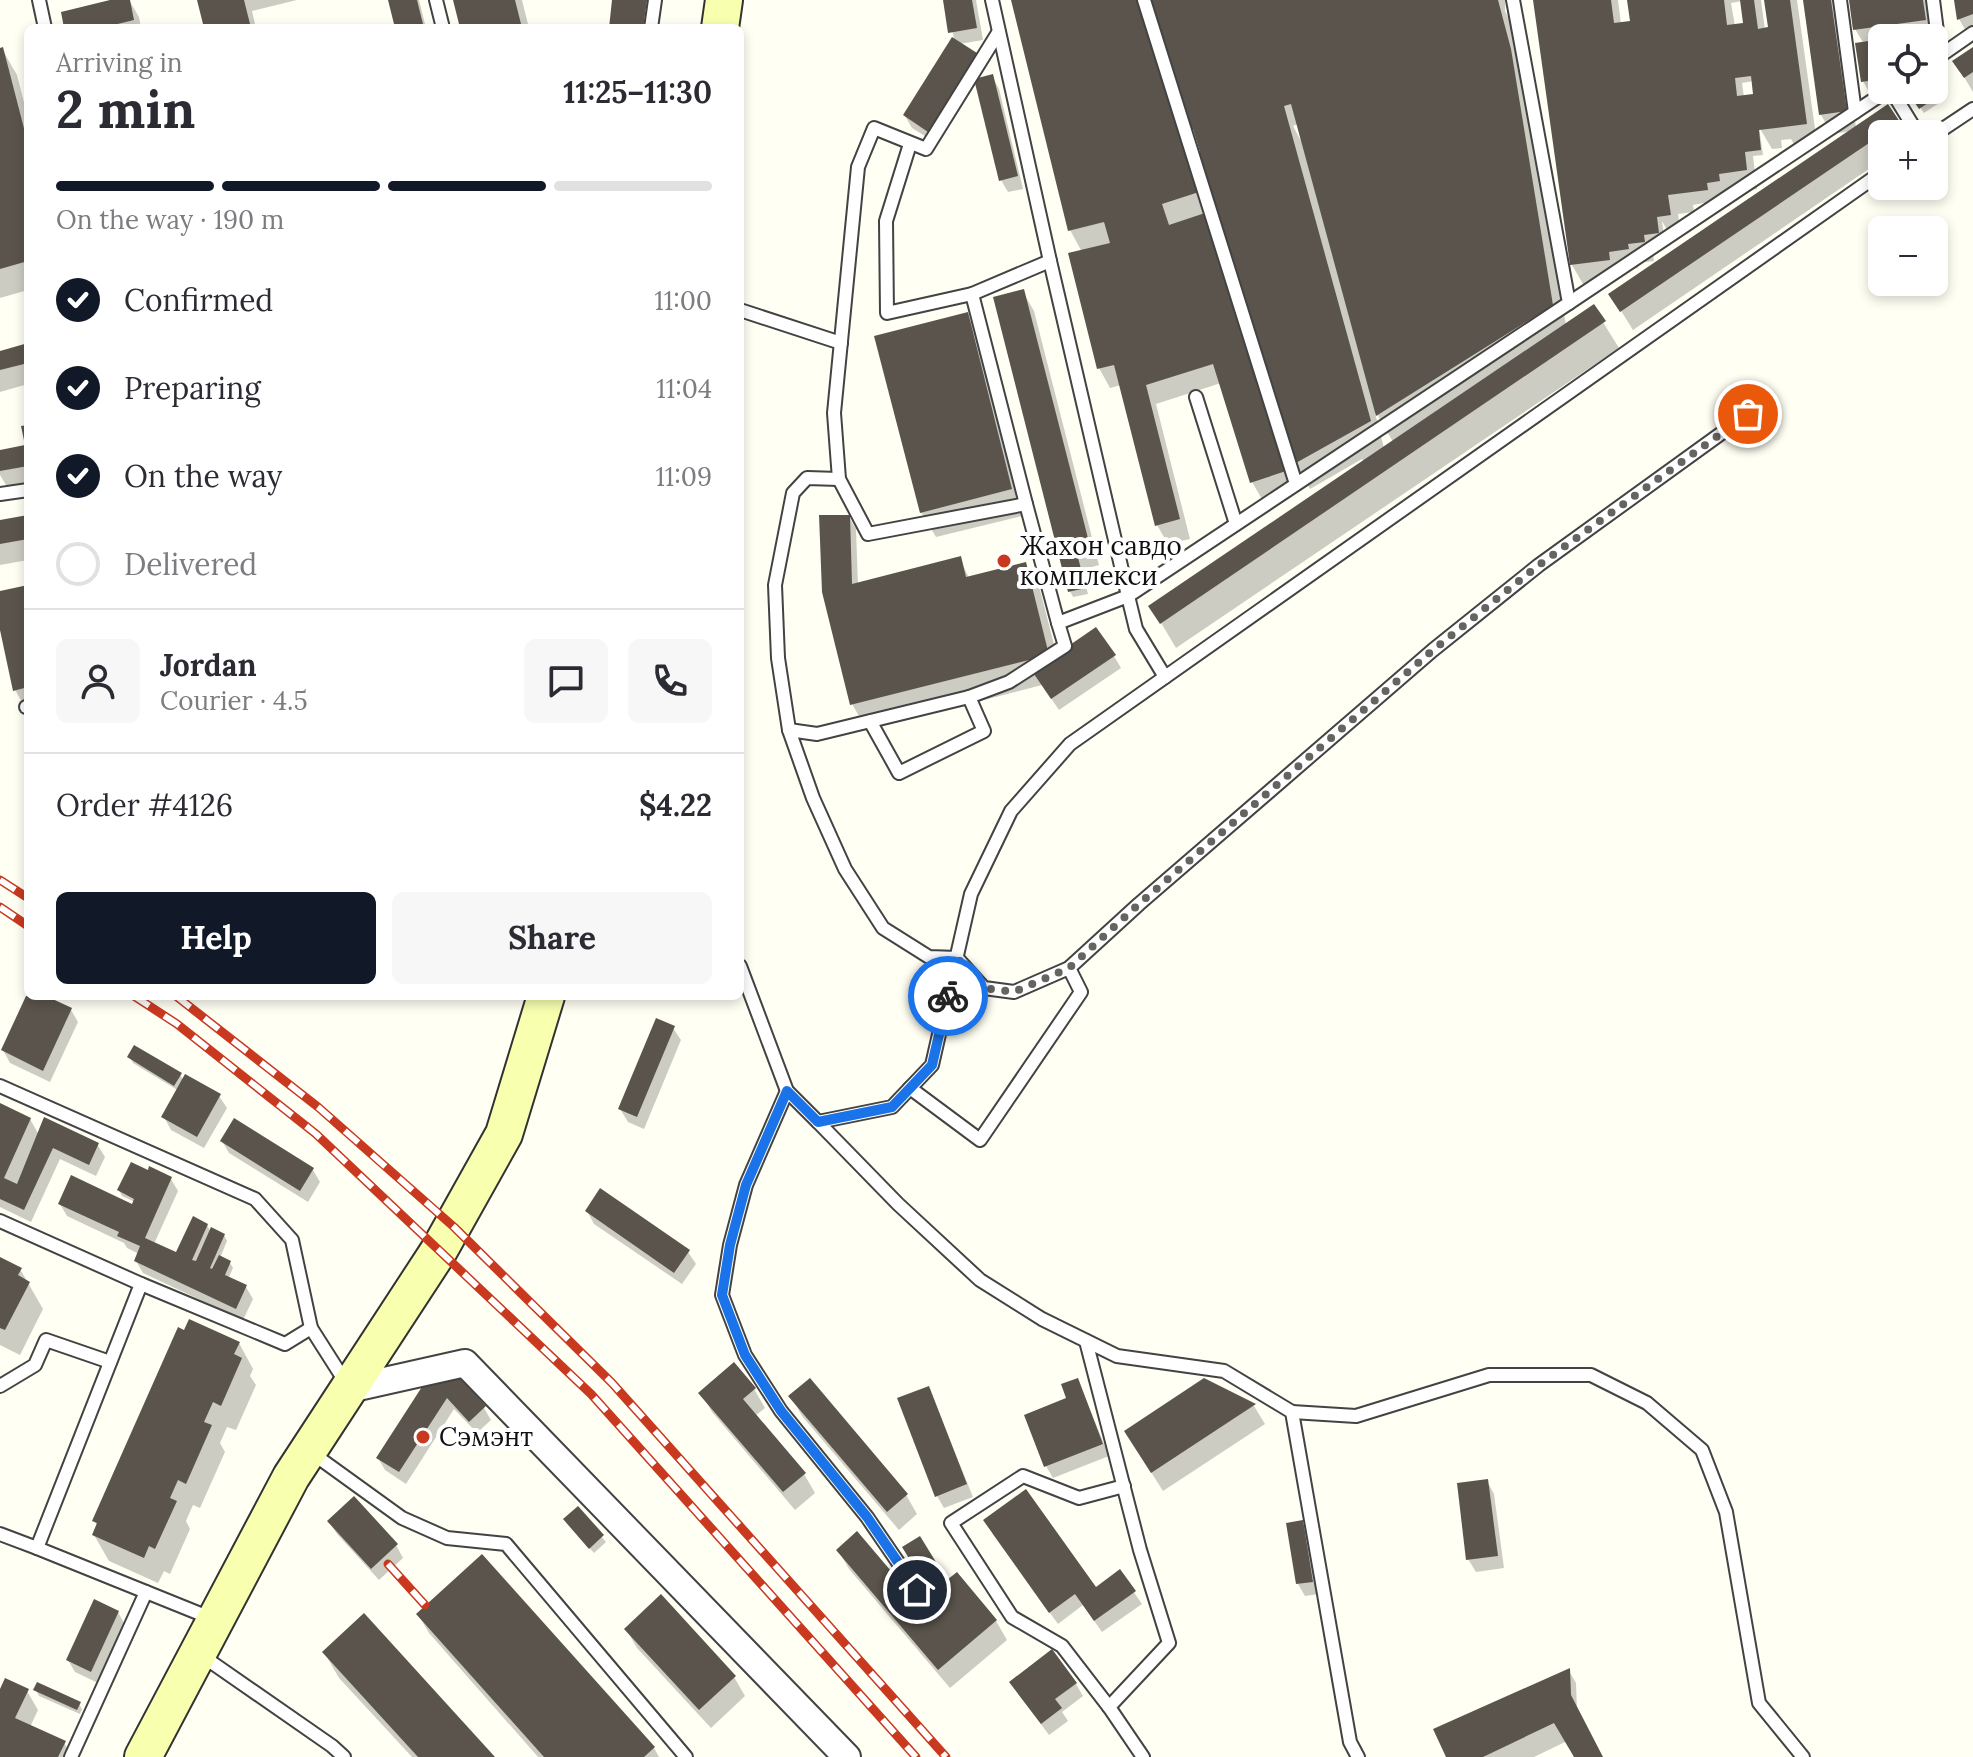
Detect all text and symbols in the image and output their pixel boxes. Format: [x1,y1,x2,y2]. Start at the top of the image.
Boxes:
map controls [1868,24,1948,296]
button: locate [1868,24,1948,104]
text: Arriving in [56,46,183,79]
text: 11:25–11:30 [563,73,712,111]
text: 2 min [56,76,195,142]
button: + [1868,120,1948,200]
text: On the way · 190 m [56,203,284,236]
button: − [1868,216,1948,296]
icon: check [56,278,100,322]
text: Confirmed [124,281,273,319]
text: 11:00 [654,284,712,317]
icon: check [56,366,100,410]
text: Preparing [124,369,261,407]
text: 11:04 [656,372,712,405]
pin [1714,380,1782,448]
icon: bag [1726,392,1770,436]
icon: check [56,454,100,498]
text: On the way [124,457,282,495]
text: 11:09 [655,460,712,493]
place label: Жахон савдо комплекси [1020,529,1182,592]
text: Delivered [124,545,257,583]
marker: Жахон савдо комплекси [995,552,1013,570]
button: person [56,639,140,723]
button: chat [524,639,608,723]
button: phone [628,639,712,723]
text: Jordan [160,646,257,684]
text: Courier · 4.5 [160,684,308,717]
text: Order #4126 [56,786,233,824]
text: $4.22 [639,786,712,824]
button: Help [56,892,376,984]
button: Share [392,892,712,984]
courier [908,956,988,1036]
icon: bike [926,974,970,1018]
place label: Сэмэнт [439,1420,533,1453]
marker: Сэмэнт [414,1428,432,1446]
pin [883,1556,951,1624]
icon: home [895,1568,939,1612]

